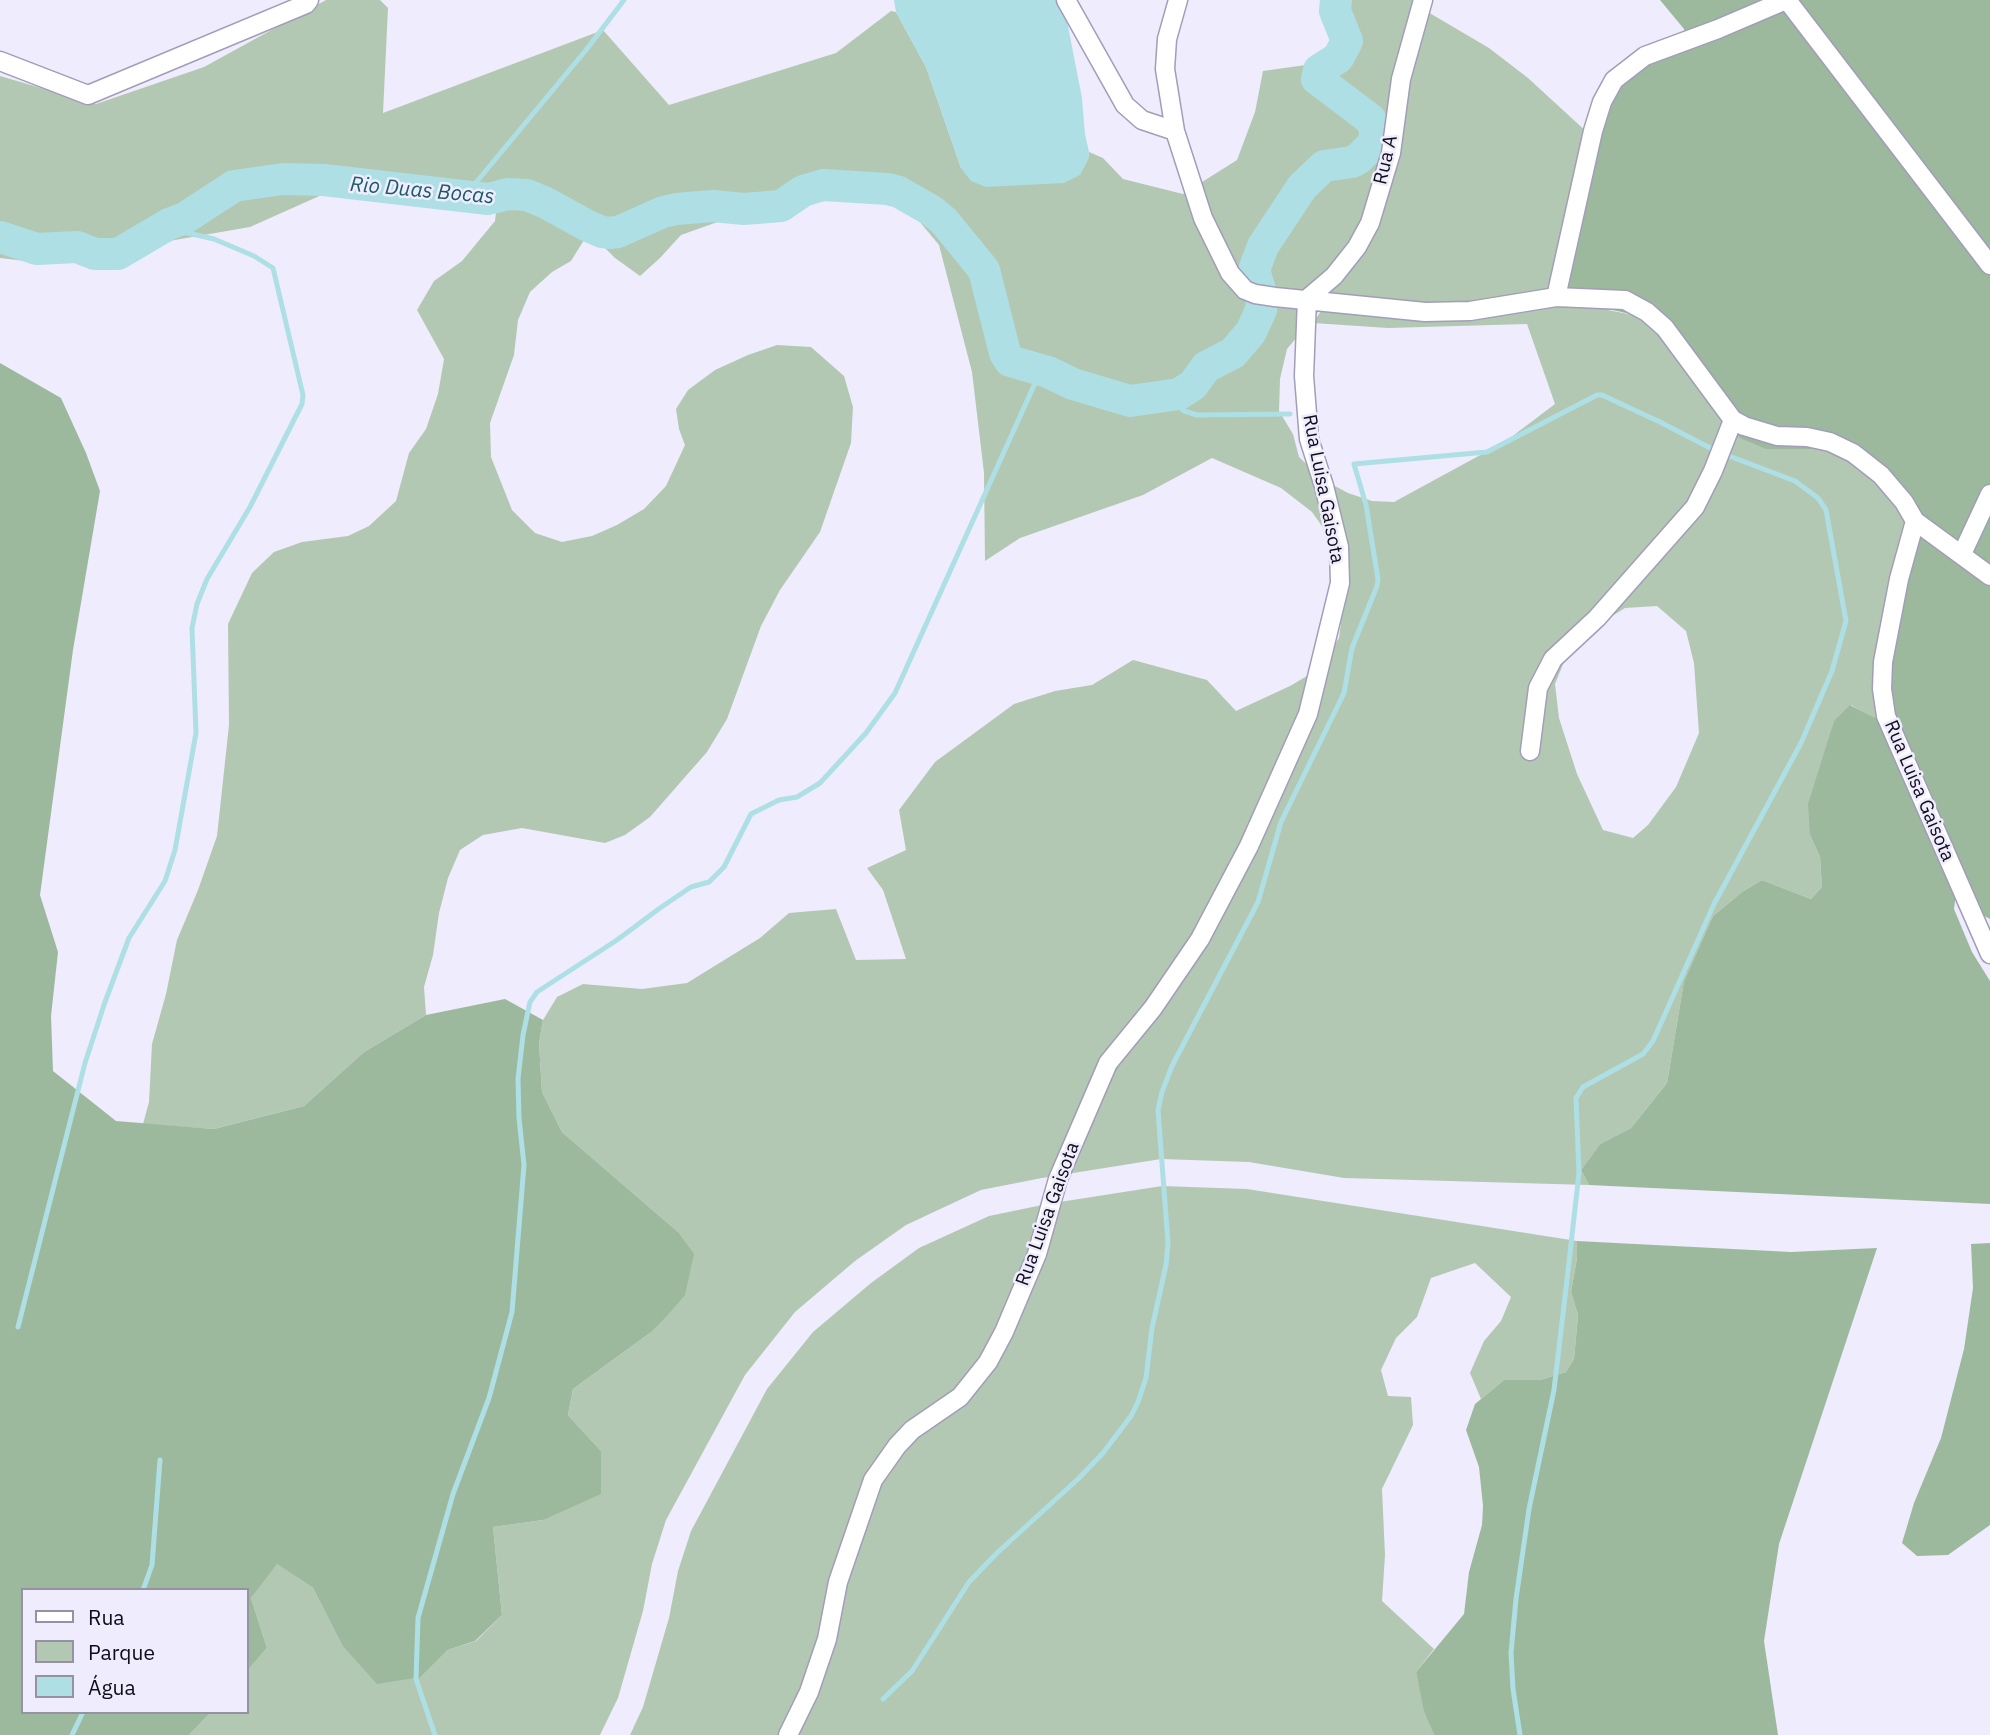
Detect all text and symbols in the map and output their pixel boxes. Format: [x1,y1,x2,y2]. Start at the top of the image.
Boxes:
street label: Rua A [1369,133,1403,187]
water label: Rio Duas Bocas [349,172,495,210]
street label: Rua Luisa Gaisota [1297,413,1349,565]
street label: Rua Luisa Gaisota [1879,717,1959,865]
street label: Rua Luisa Gaisota [1011,1139,1085,1289]
legend [21,1588,248,1714]
text: Rua [88,1603,125,1631]
text: Parque [88,1638,155,1666]
text: Água [88,1673,136,1701]

